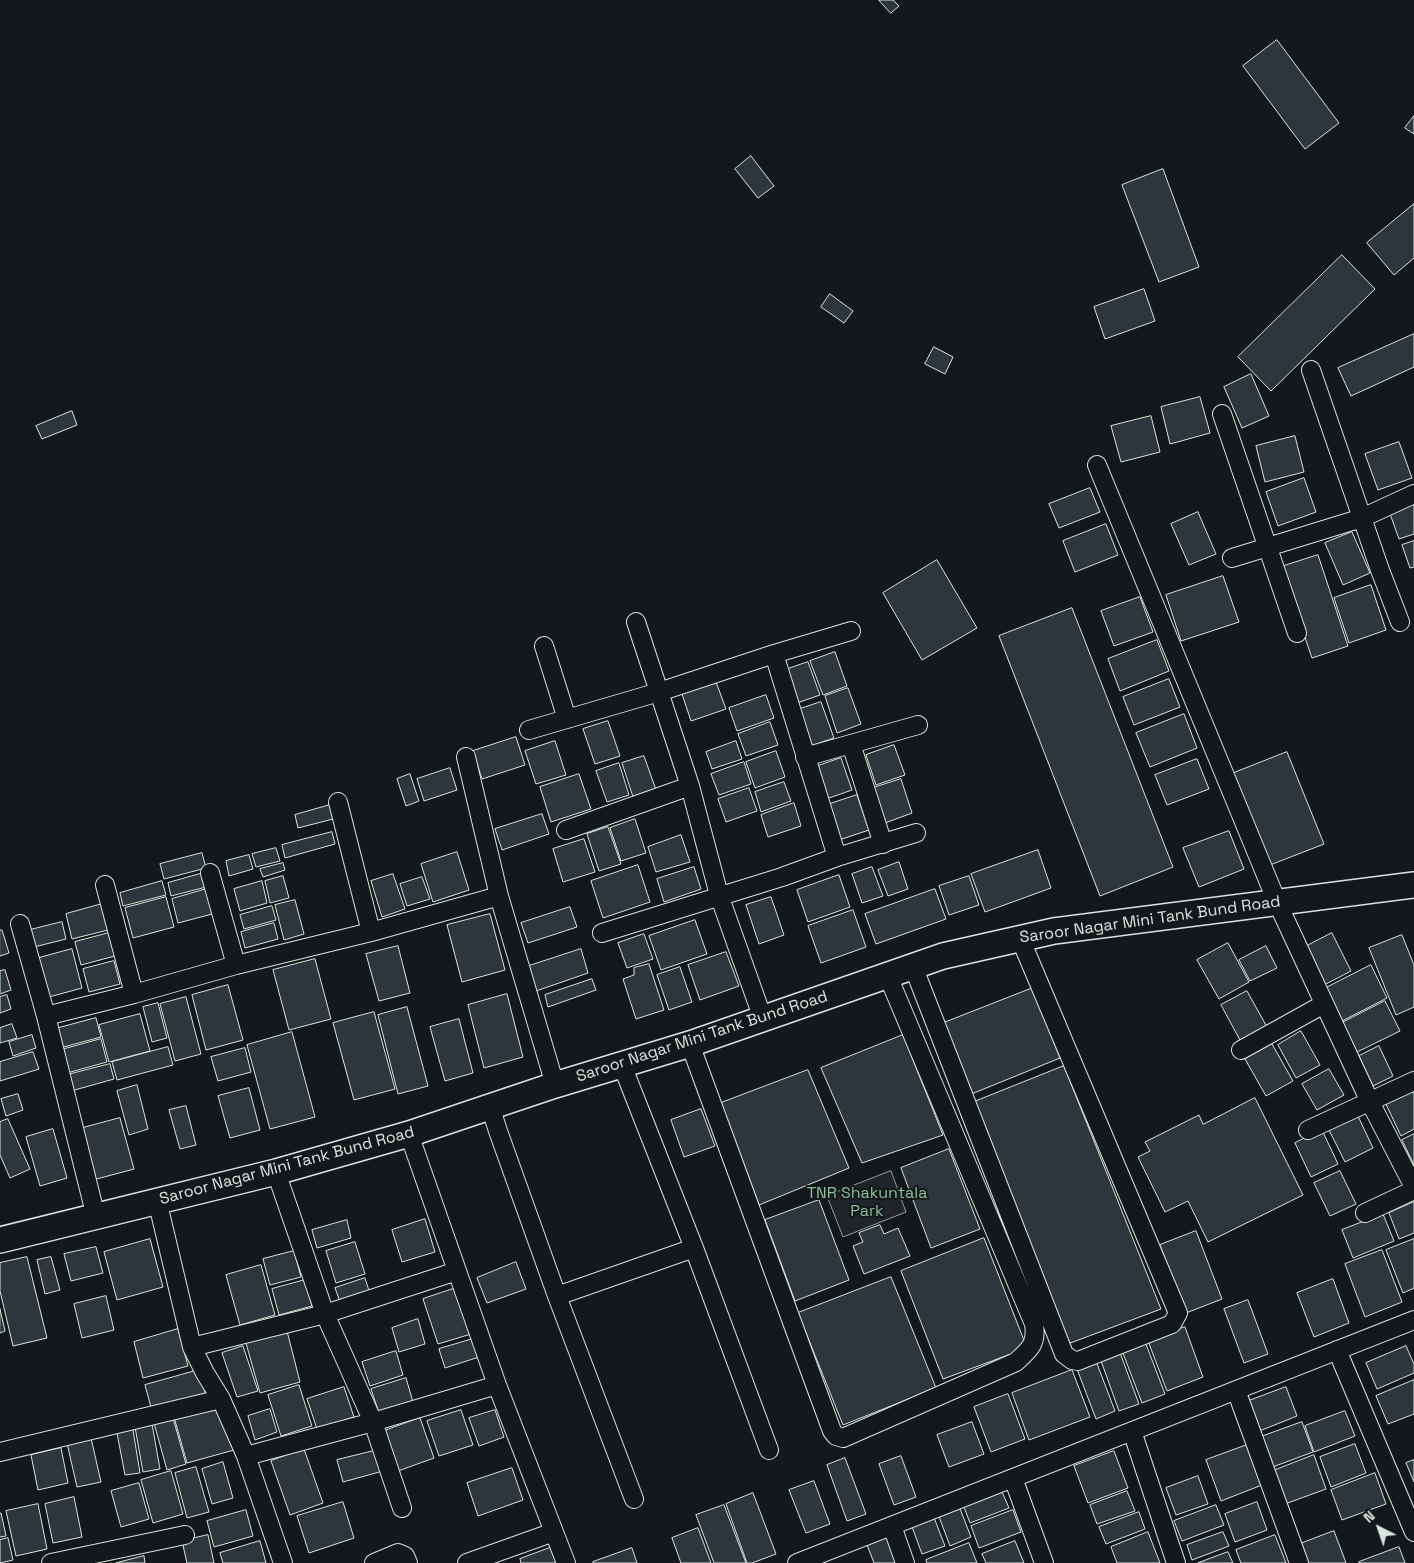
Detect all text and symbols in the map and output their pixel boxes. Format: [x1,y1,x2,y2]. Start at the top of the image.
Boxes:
street label: Saroor Nagar Mini Tank Bund Road [1018,892,1282,948]
street label: Saroor Nagar Mini Tank Bund Road [574,987,830,1087]
street label: Saroor Nagar Mini Tank Bund Road [157,1123,417,1209]
park label: TNR Shakuntala Park [807,1184,927,1222]
north arrow [1354,1503,1404,1553]
text: N [1360,1507,1379,1527]

